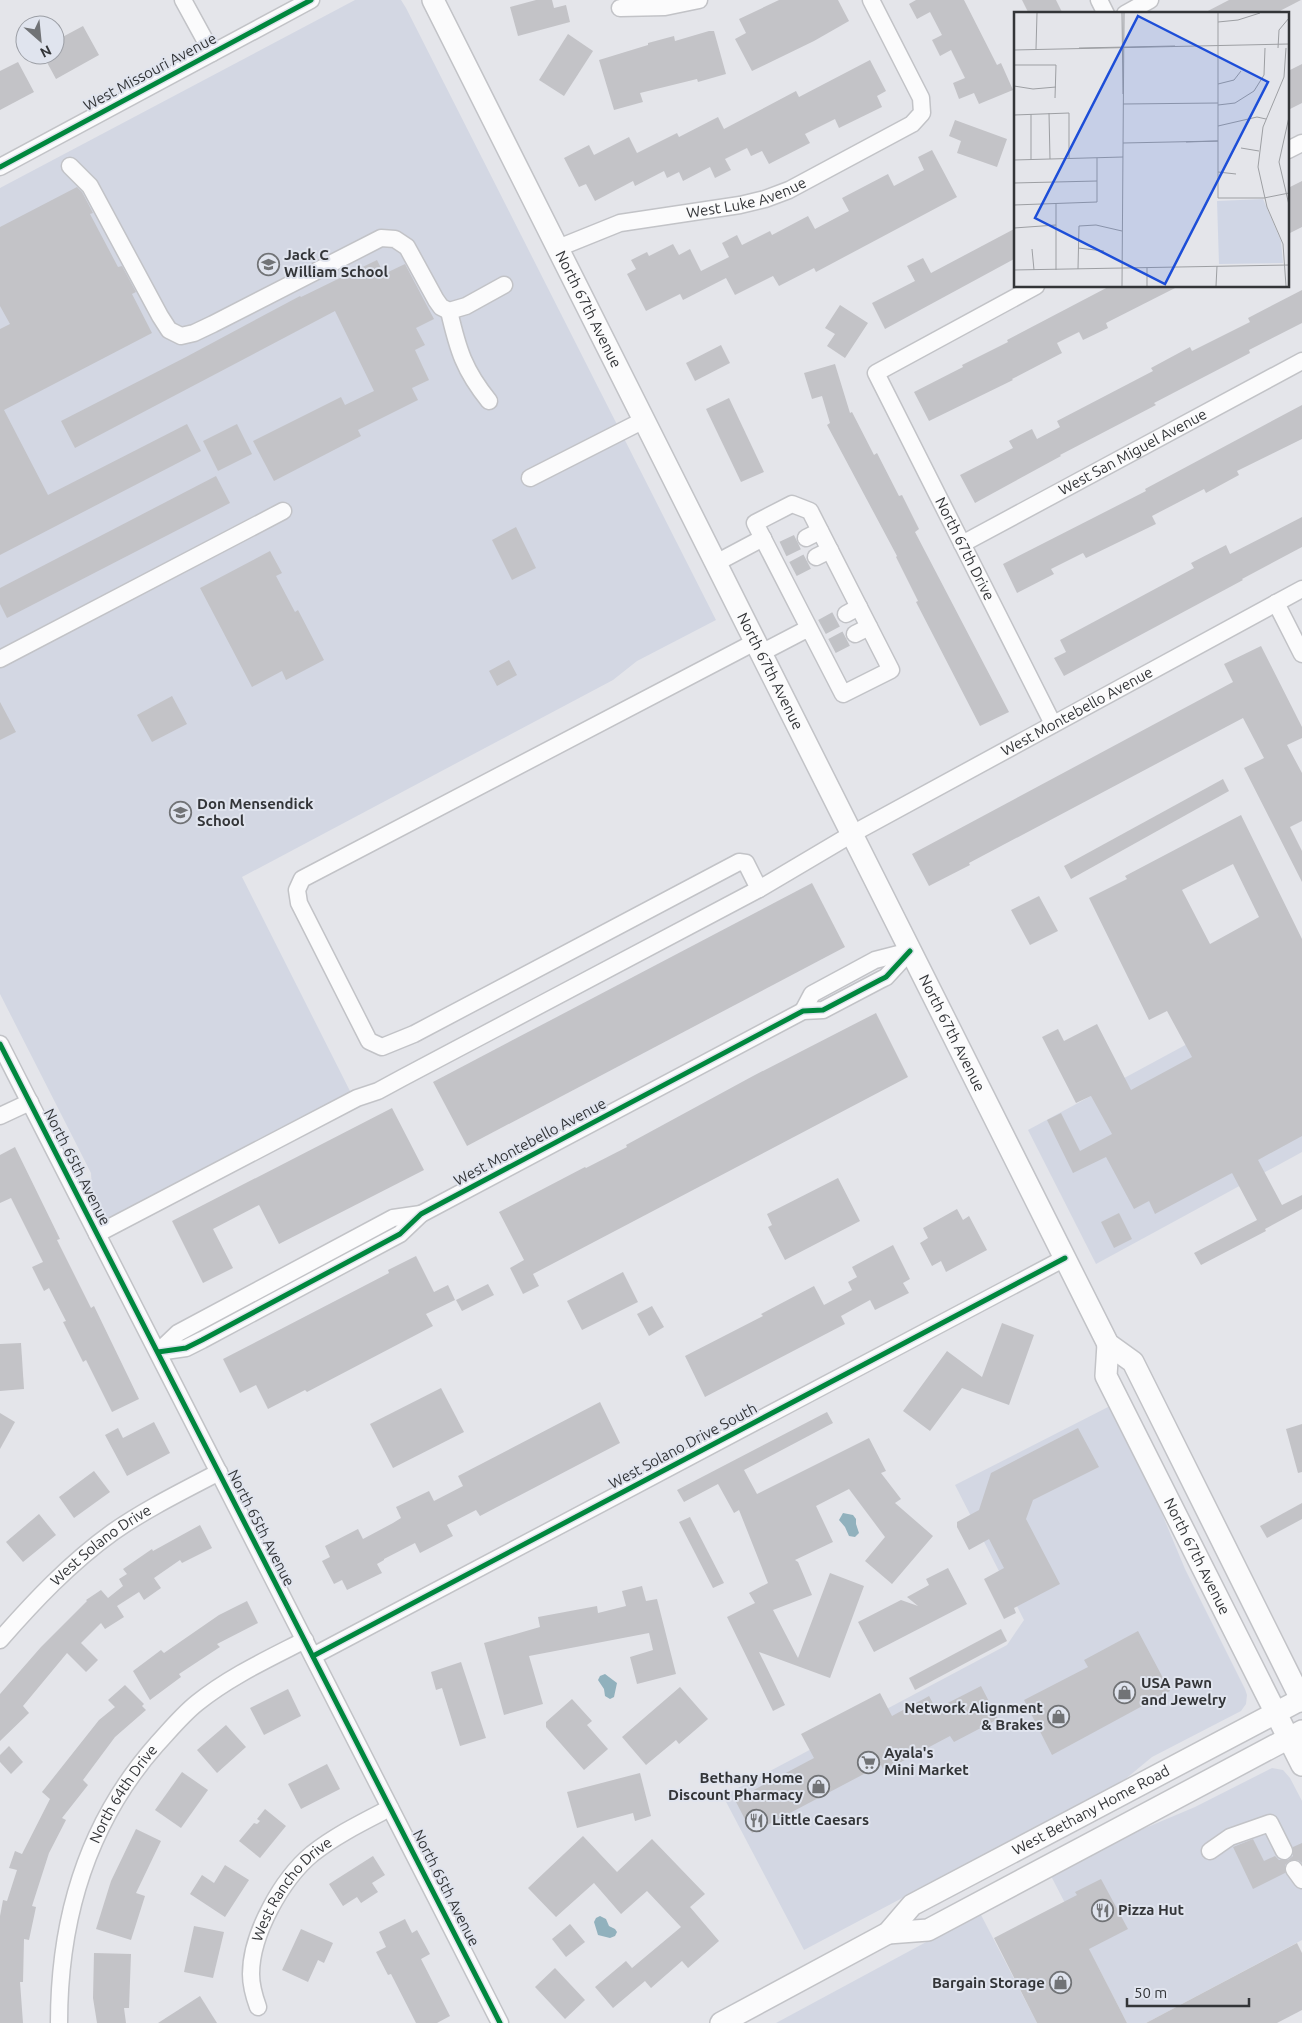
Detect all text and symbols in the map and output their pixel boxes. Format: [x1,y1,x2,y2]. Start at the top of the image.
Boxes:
inset map [1014,12,1290,288]
north arrow [15,15,65,65]
street label: West Missouri Avenue [80,29,219,114]
text: N [38,42,54,61]
street label: West Luke Avenue [685,173,809,221]
place label: Jack C William School [284,246,389,280]
street label: North 67th Avenue [552,248,625,370]
school or university icon: Jack C William School [256,252,280,276]
street label: West San Miguel Avenue [1056,405,1210,498]
street label: North 67th Drive [932,494,998,603]
street label: North 67th Avenue [734,610,807,732]
street label: West Montebello Avenue [998,663,1155,759]
place label: Don Mensendick School [197,795,314,829]
school or university icon: Don Mensendick School [169,801,193,825]
street label: North 67th Avenue [916,972,989,1094]
street label: West Montebello Avenue [451,1094,609,1189]
street label: North 65th Avenue [41,1106,114,1228]
street label: West Solano Drive South [606,1399,760,1492]
street label: North 65th Avenue [225,1467,298,1589]
street label: North 67th Avenue [1161,1495,1234,1617]
street label: West Solano Drive [47,1501,154,1589]
place label: USA Pawn and Jewelry [1141,1674,1226,1708]
shop icon: USA Pawn and Jewelry [1113,1680,1137,1704]
place label: Network Alignment & Brakes [904,1699,1044,1733]
shop icon: Network Alignment & Brakes [1047,1705,1071,1729]
street label: North 64th Drive [86,1741,160,1846]
place label: Ayala's Mini Market [884,1744,969,1778]
supermarket icon: Ayala's Mini Market [856,1750,880,1774]
street label: West Bethany Home Road [1009,1762,1172,1859]
place label: Bethany Home Discount Pharmacy [668,1769,803,1803]
shop icon: Bethany Home Discount Pharmacy [807,1775,831,1799]
restaurant icon: Little Caesars [744,1808,768,1832]
place label: Little Caesars [772,1811,869,1828]
street label: North 65th Avenue [410,1827,483,1949]
street label: West Rancho Drive [248,1833,335,1944]
restaurant icon: Pizza Hut [1090,1898,1114,1922]
place label: Pizza Hut [1118,1901,1185,1918]
shop icon: Bargain Storage [1049,1971,1073,1995]
place label: Bargain Storage [932,1974,1045,1991]
scale bar [1127,1976,1250,2008]
text: 50 m [1134,1984,1167,2001]

